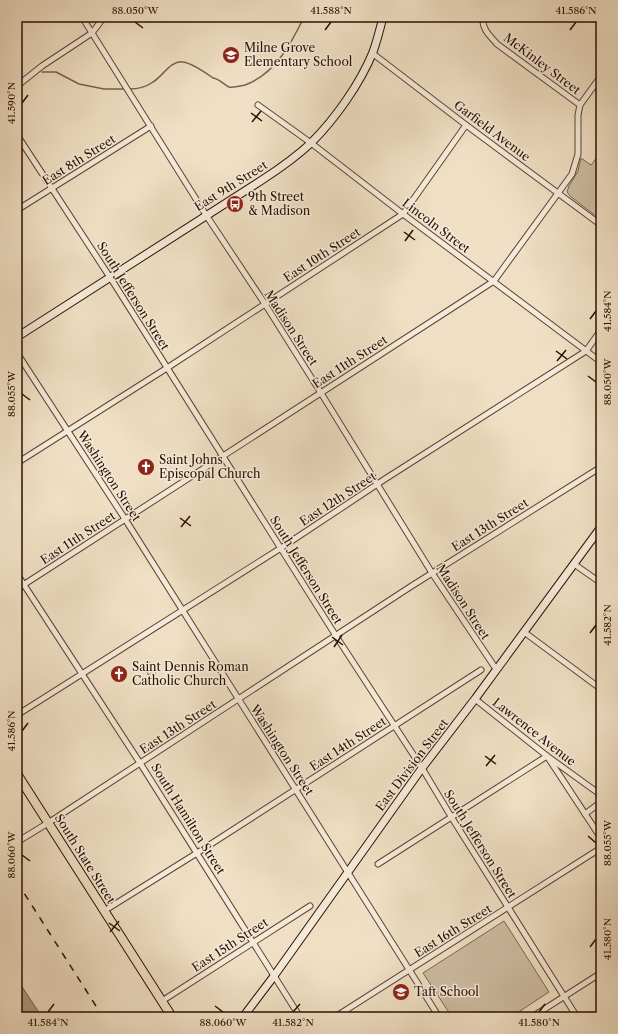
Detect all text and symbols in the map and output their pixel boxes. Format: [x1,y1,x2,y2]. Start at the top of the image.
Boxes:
text: 88.050°W [112,4,159,17]
text: 41.588°N [310,4,352,17]
text: 41.586°N [555,4,597,17]
street label: McKinley Street [501,30,584,98]
place label: Milne Grove Elementary School [244,40,353,69]
school or university icon: Milne Grove Elementary School [221,45,241,65]
text: 41.590°N [5,82,18,124]
street label: Garfield Avenue [451,97,534,164]
street label: East 8th Street [39,131,119,188]
street label: East 9th Street [191,157,271,214]
place label: 9th Street & Madison [248,189,311,218]
bus stop icon: 9th Street & Madison [225,194,245,214]
street label: Lincoln Street [399,195,474,256]
street label: East 10th Street [280,224,364,285]
street label: South Jefferson Street [94,239,173,353]
street label: Madison Street [262,287,322,369]
text: 41.584°N [601,290,614,332]
street label: East 11th Street [309,331,391,391]
text: 88.050°W [601,358,614,405]
text: 88.055°W [5,370,18,417]
street label: Washington Street [74,427,145,524]
place label: Saint Johns Episcopal Church [159,452,261,481]
church icon: Saint Johns Episcopal Church [136,457,156,477]
street label: East 12th Street [297,468,379,529]
street label: East 13th Street [449,495,532,554]
street label: East 11th Street [37,507,119,567]
street label: South Jefferson Street [267,513,346,627]
street label: Madison Street [434,561,494,643]
text: 41.582°N [601,604,614,646]
place label: Saint Dennis Roman Catholic Church [132,659,249,688]
church icon: Saint Dennis Roman Catholic Church [109,664,129,684]
street label: Lawrence Avenue [490,695,579,769]
street label: East 13th Street [137,696,219,757]
street label: Washington Street [247,701,318,798]
text: 41.586°N [5,710,18,752]
street label: East 14th Street [307,713,389,774]
street label: East Division Street [372,715,452,814]
street label: South Hamilton Street [148,760,229,878]
street label: South Jefferson Street [441,787,520,901]
street label: South State Street [52,811,119,907]
text: 88.055°W [601,819,614,866]
text: 88.060°W [5,830,18,879]
street label: East 16th Street [411,900,495,960]
street label: East 15th Street [189,914,271,975]
text: 41.580°N [601,918,614,960]
school or university icon: Taft School [391,982,411,1002]
place label: Taft School [414,984,479,999]
text: 41.584°N [27,1016,69,1029]
text: 88.060°W [199,1016,248,1029]
text: 41.582°N [272,1016,314,1029]
text: 41.580°N [518,1016,560,1029]

